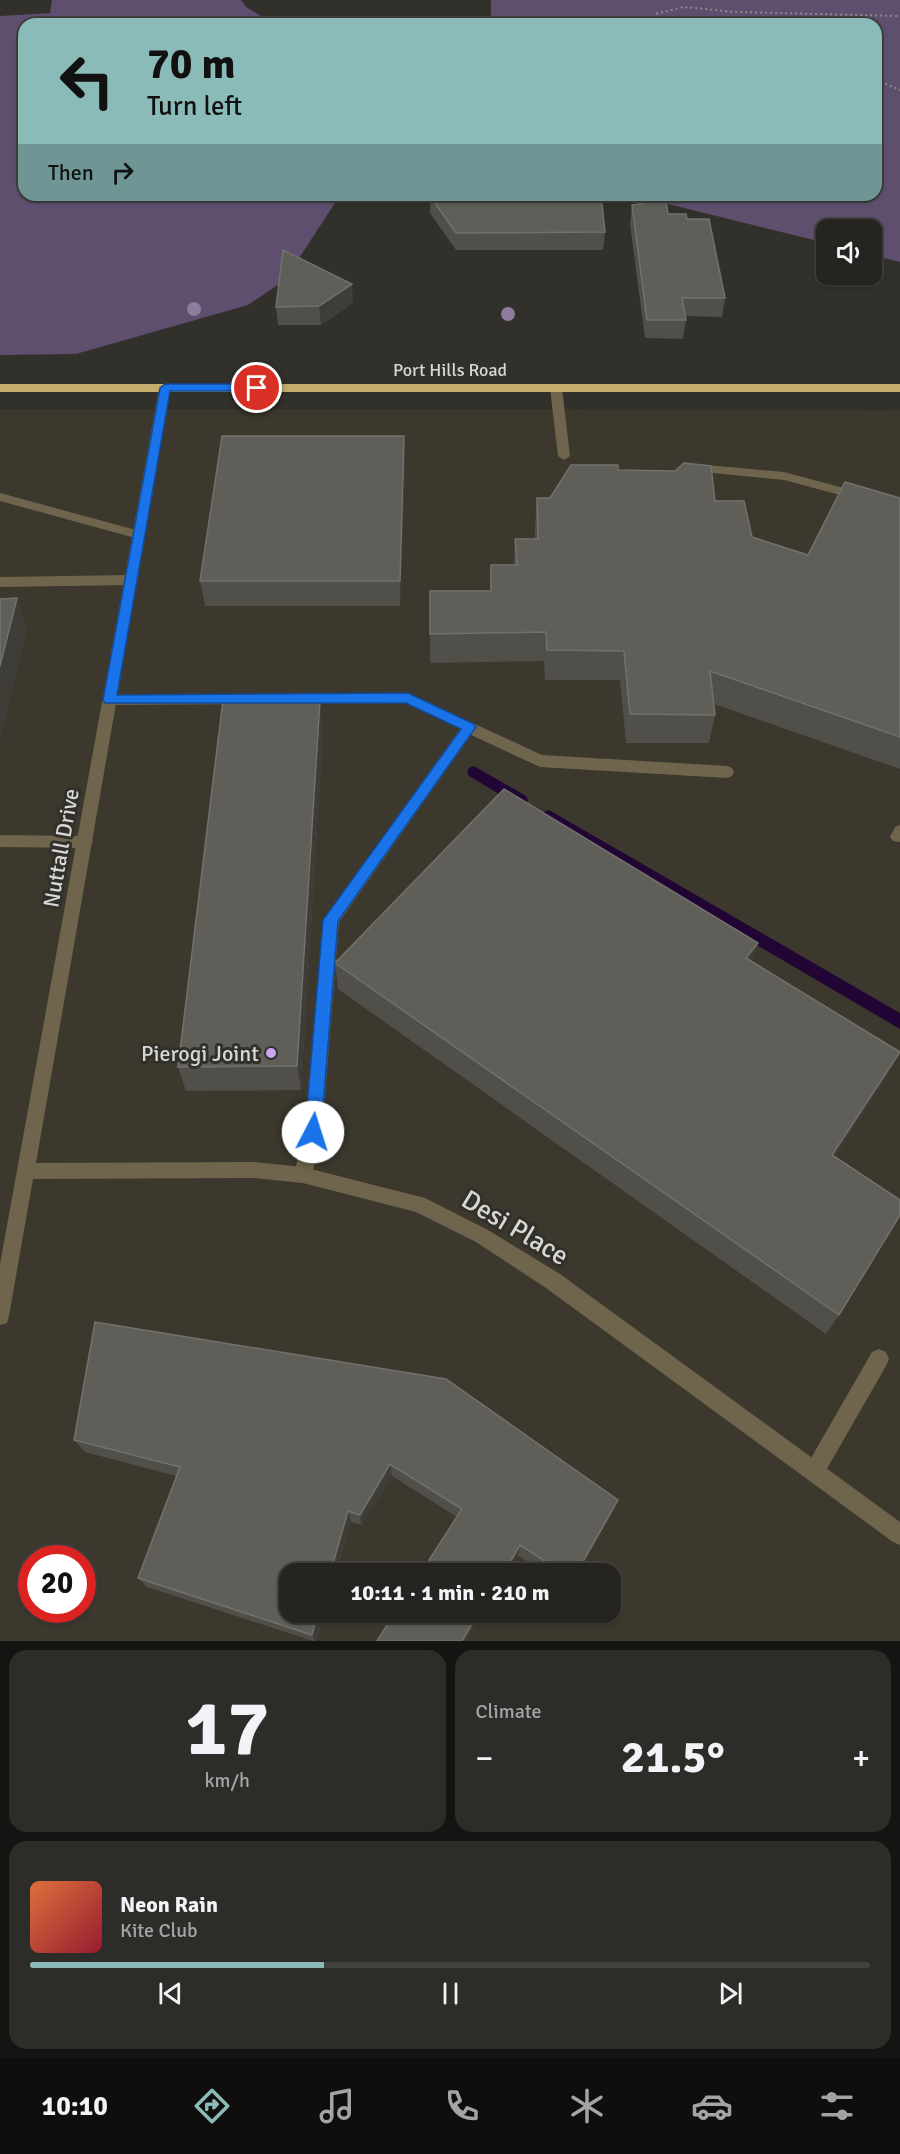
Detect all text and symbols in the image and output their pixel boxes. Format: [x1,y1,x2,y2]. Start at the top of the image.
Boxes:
text: 70 m [147,39,236,90]
icon: left [48,42,126,120]
text: Turn left [147,90,242,123]
icon: right [106,156,139,189]
text: Then [48,159,94,186]
map controls [816,219,882,285]
button: sound [816,219,882,285]
street label: Port Hills Road [393,359,507,381]
pin [231,362,282,413]
icon: arrive [240,371,273,404]
street label: Nuttall Drive [37,786,85,910]
place label: Pierogi Joint [141,1040,259,1067]
marker: Pierogi Joint [264,1046,278,1060]
position arrow [281,1100,345,1164]
street label: Desi Place [455,1183,575,1273]
speed limit sign: 20 [18,1545,96,1623]
text: 10:11 · 1 min · 210 m [350,1579,550,1606]
text: 17 [185,1681,269,1777]
text: Climate [476,1699,541,1724]
text: 21.5° [621,1730,725,1785]
text: − [476,1738,493,1779]
text: + [852,1738,870,1779]
text: km/h [205,1768,250,1793]
text: Neon Rain [120,1891,218,1918]
text: Kite Club [120,1918,198,1943]
icon: previous [154,1977,187,2010]
icon: pause [434,1977,467,2010]
icon: next [714,1977,747,2010]
icon: directions [191,2085,233,2127]
icon: music [316,2085,358,2127]
icon: phone [441,2085,483,2127]
icon: climate [566,2085,608,2127]
icon: car [691,2085,733,2127]
icon: filters [816,2085,858,2127]
text: 10:10 [42,2090,108,2123]

